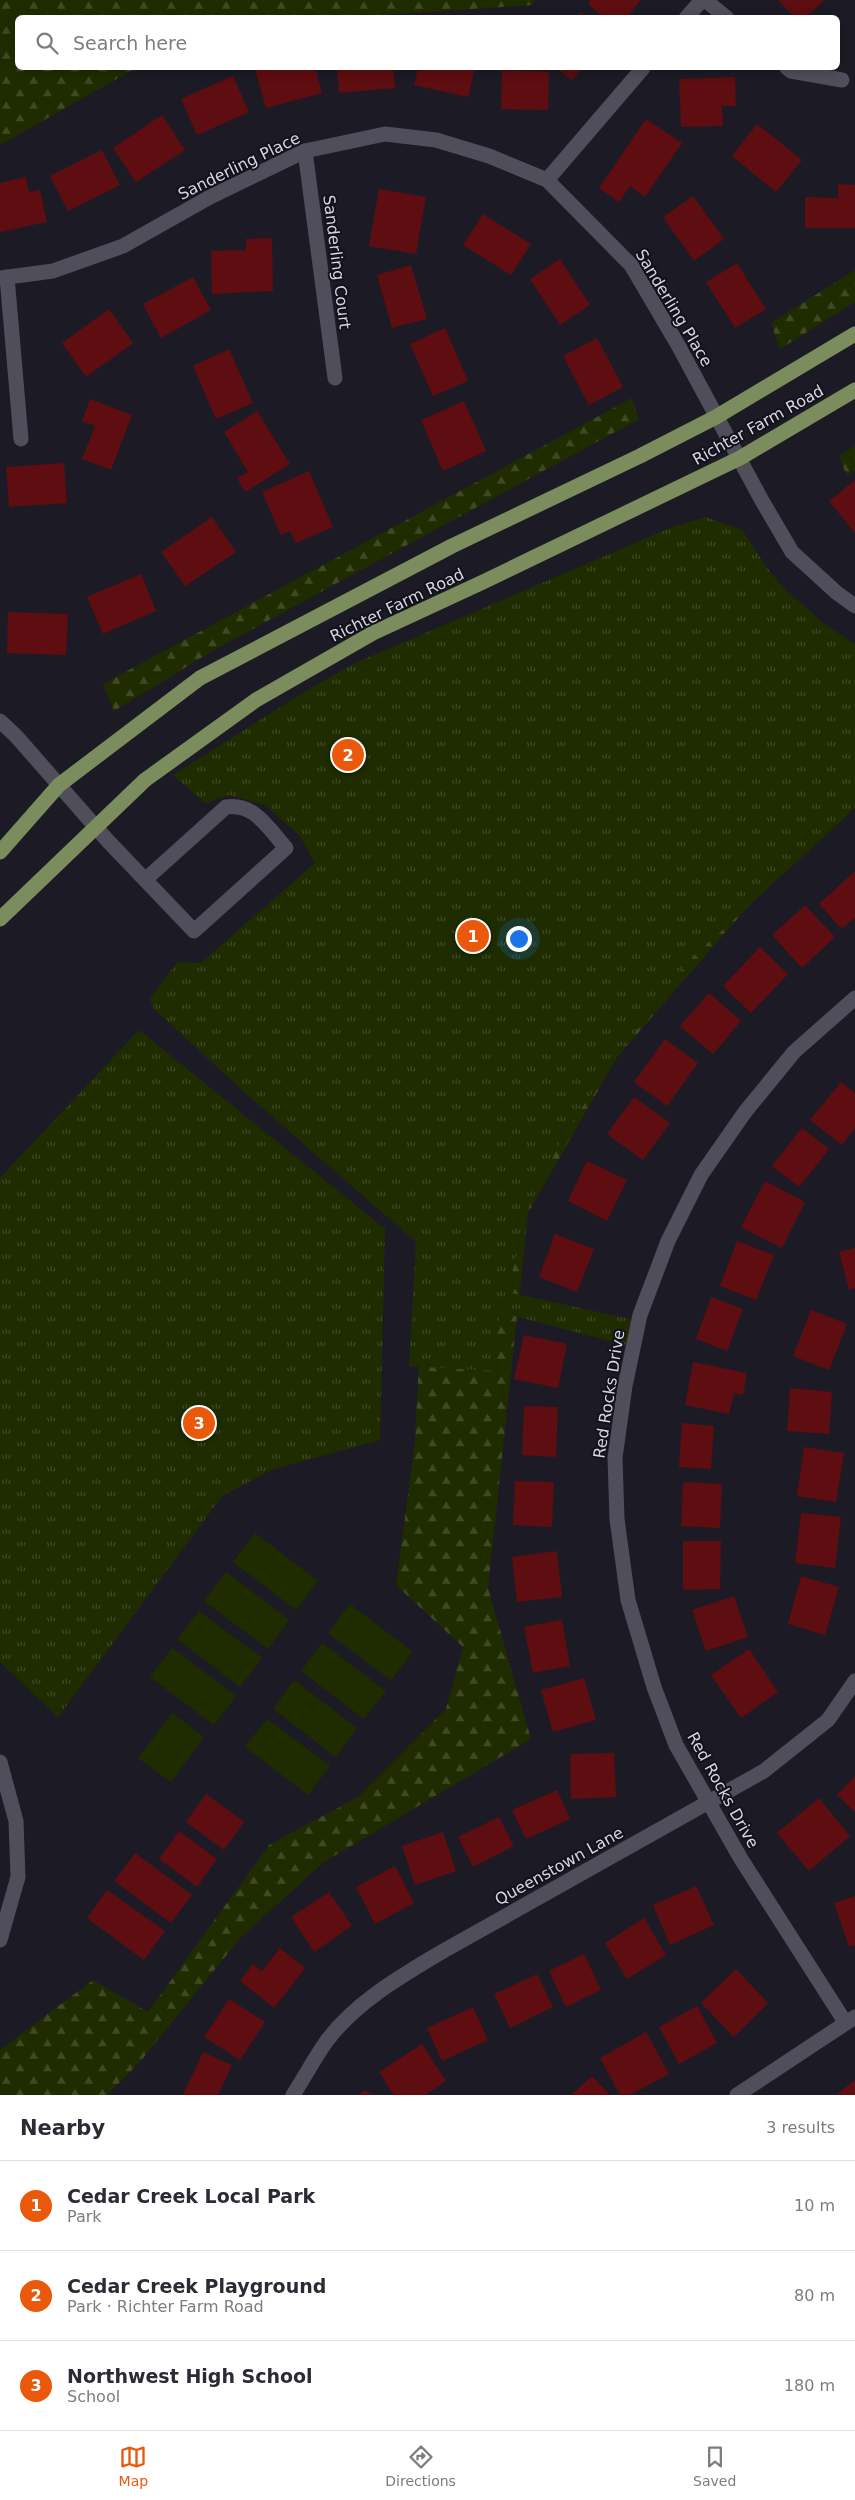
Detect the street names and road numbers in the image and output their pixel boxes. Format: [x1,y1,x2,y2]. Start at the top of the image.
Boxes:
street label: Sanderling Place [175,128,303,204]
street label: Sanderling Court [319,194,355,330]
street label: Sanderling Place [631,246,717,370]
street label: Richter Farm Road [689,381,827,469]
street label: Richter Farm Road [327,564,467,646]
street label: Red Rocks Drive [589,1328,629,1460]
street label: Red Rocks Drive [683,1729,763,1851]
street label: Queenstown Lane [491,1823,627,1909]

